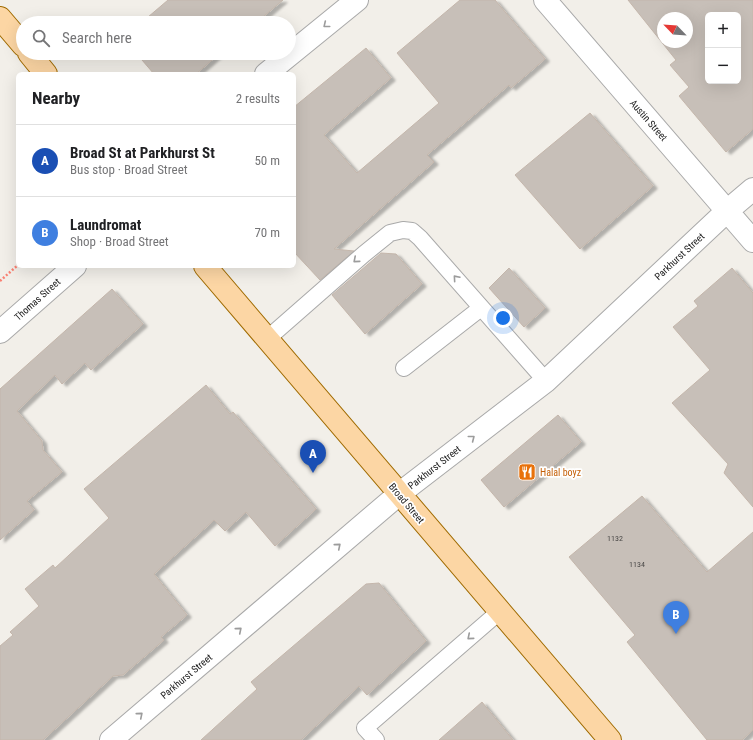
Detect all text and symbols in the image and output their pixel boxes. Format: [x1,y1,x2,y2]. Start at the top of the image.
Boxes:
north arrow [657,12,693,48]
map controls [705,12,741,84]
button: + [705,12,741,48]
search box [16,16,296,60]
one-way arrow [324,20,331,27]
icon: search [30,27,52,49]
text: Search here [62,29,132,47]
button: − [705,48,741,84]
text: Nearby [32,88,80,108]
text: 2 results [236,91,280,106]
street label: Austin Street [628,97,670,143]
text: Broad St at Parkhurst St [70,144,215,162]
text: A [41,153,49,168]
text: 50 m [254,153,280,168]
text: Bus stop · Broad Street [70,162,188,177]
text: Laundromat [70,216,141,234]
text: B [41,225,49,240]
text: 70 m [254,225,280,240]
street label: Parkhurst Street [652,231,706,282]
text: Shop · Broad Street [70,234,169,249]
one-way arrow [353,256,361,263]
street label: Thomas Street [12,276,62,323]
one-way arrow [453,276,460,283]
your location [493,308,513,328]
one-way arrow [467,436,474,443]
pin: A [300,440,326,473]
street label: Parkhurst Street [406,443,463,491]
restaurant icon: Halal boyz [517,462,537,482]
place label: Halal boyz [540,467,581,478]
street label: Broad Street [387,481,427,526]
house number: 1132 [607,534,623,543]
one-way arrow [333,543,341,550]
house number: 1134 [629,560,645,569]
pin: B [663,601,689,634]
one-way arrow [235,628,242,635]
one-way arrow [467,632,474,639]
street label: Parkhurst Street [158,652,214,701]
one-way arrow [136,712,143,719]

